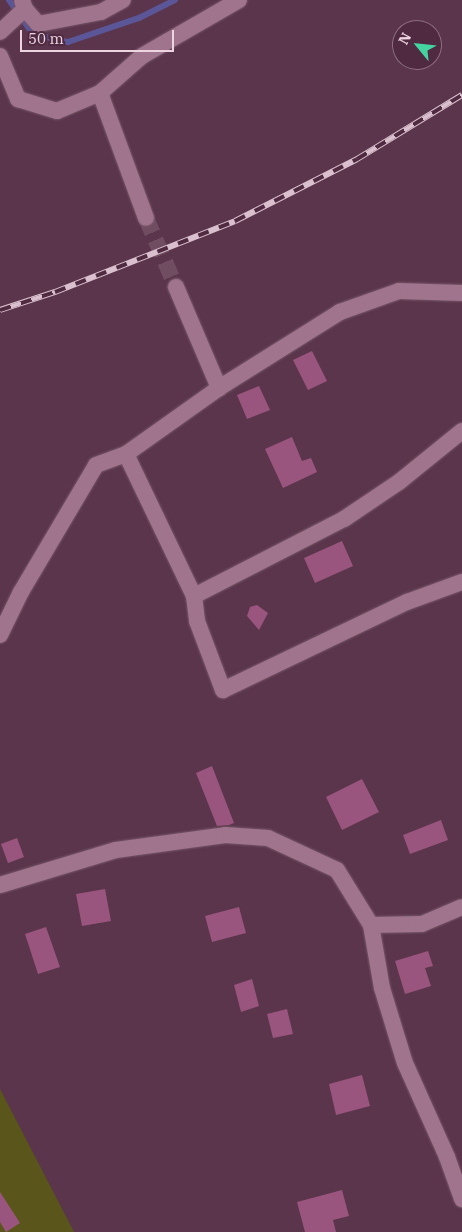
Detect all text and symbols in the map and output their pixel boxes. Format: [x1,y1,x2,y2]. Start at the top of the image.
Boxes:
scale bar [22,20,176,52]
north arrow [392,20,442,70]
text: 50 m [28,29,64,48]
text: N [394,29,415,48]

